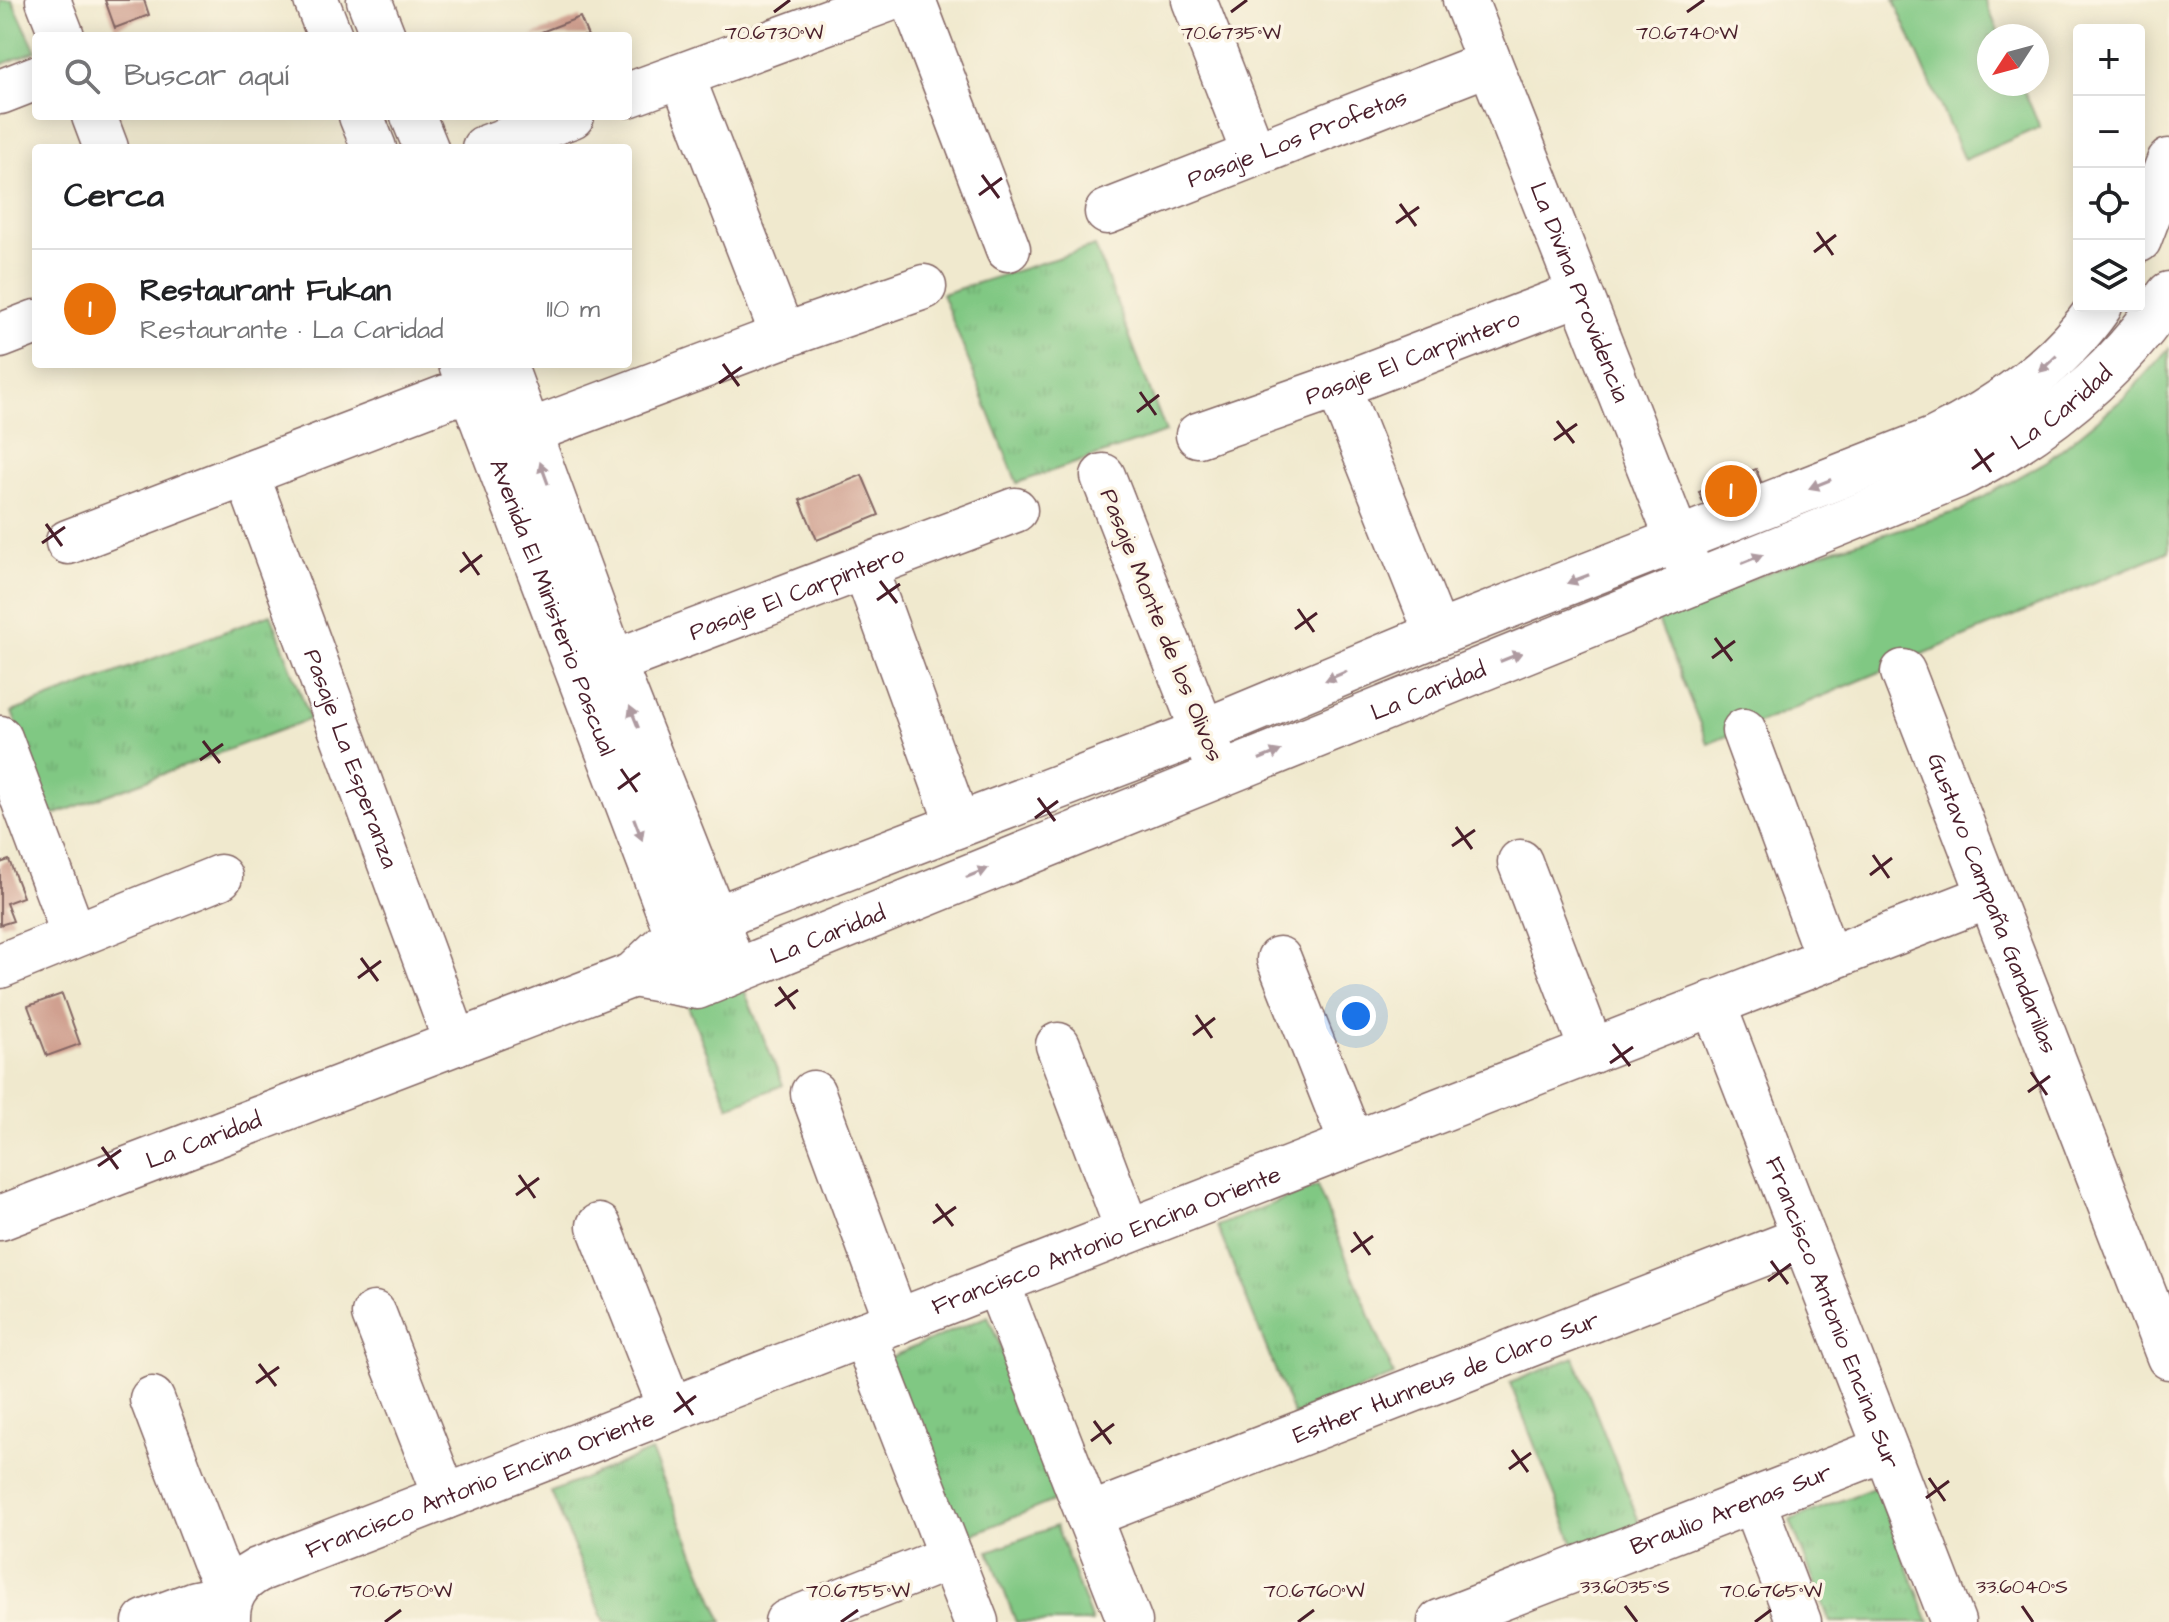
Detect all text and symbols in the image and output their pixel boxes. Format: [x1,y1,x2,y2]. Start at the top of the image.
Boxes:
text: 70.6730°W [725,19,823,47]
text: 70.6735°W [1181,19,1281,47]
text: 70.6740°W [1636,19,1738,47]
north arrow [1977,24,2049,96]
map controls [2073,24,2145,312]
button: + [2073,24,2145,96]
search box [32,32,632,120]
icon: search [60,54,104,98]
text: Buscar aquí [124,55,289,97]
street label: Pasaje Los Profetas [1182,81,1412,197]
button: − [2073,96,2145,168]
button: locate [2073,168,2145,240]
text: Cerca [64,172,164,220]
street label: La Divina Providencia [1520,177,1638,408]
button: layers [2073,240,2145,312]
text: Restaurant Fukan [140,270,391,312]
text: 1 [88,291,92,327]
text: 110 m [546,291,600,327]
street label: Pasaje El Carpintero [1301,302,1525,414]
text: Restaurante · La Caridad [140,312,444,348]
one-way arrow [2039,355,2058,373]
street label: La Caridad [2004,357,2121,459]
street label: Avenida El Ministerio Pascual [480,454,624,761]
one-way arrow [537,461,550,485]
pin: 1 [1705,461,1757,521]
one-way arrow [1808,478,1832,491]
street label: Pasaje Monte de los Olivos [1091,484,1231,767]
street label: Pasaje El Carpintero [685,537,910,650]
one-way arrow [1740,553,1764,566]
one-way arrow [1566,573,1590,586]
street label: Pasaje La Esperanza [294,644,406,873]
one-way arrow [1499,650,1523,663]
street label: La Caridad [1366,653,1491,730]
one-way arrow [1325,669,1348,682]
one-way arrow [628,705,641,729]
one-way arrow [1258,748,1282,761]
street label: Gustavo Campaña Gandarillas [1918,748,2066,1059]
one-way arrow [632,818,645,842]
one-way arrow [965,867,989,880]
street label: La Caridad [765,896,891,974]
your location [1336,996,1376,1036]
street label: La Caridad [141,1103,267,1178]
street label: Francisco Antonio Encina Sur [1756,1152,1908,1474]
street label: Francisco Antonio Encina Oriente [927,1158,1286,1324]
street label: Esther Hunneus de Claro Sur [1288,1303,1605,1453]
street label: Francisco Antonio Encina Oriente [301,1401,660,1568]
street label: Braulio Arenas Sur [1625,1455,1837,1564]
text: 33.6035°S [1580,1573,1670,1601]
text: 33.6040°S [1976,1573,2068,1601]
text: 70.6750°W [350,1577,452,1605]
text: 70.6755°W [806,1577,910,1605]
text: 70.6760°W [1264,1577,1365,1605]
text: 70.6765°W [1720,1577,1822,1605]

